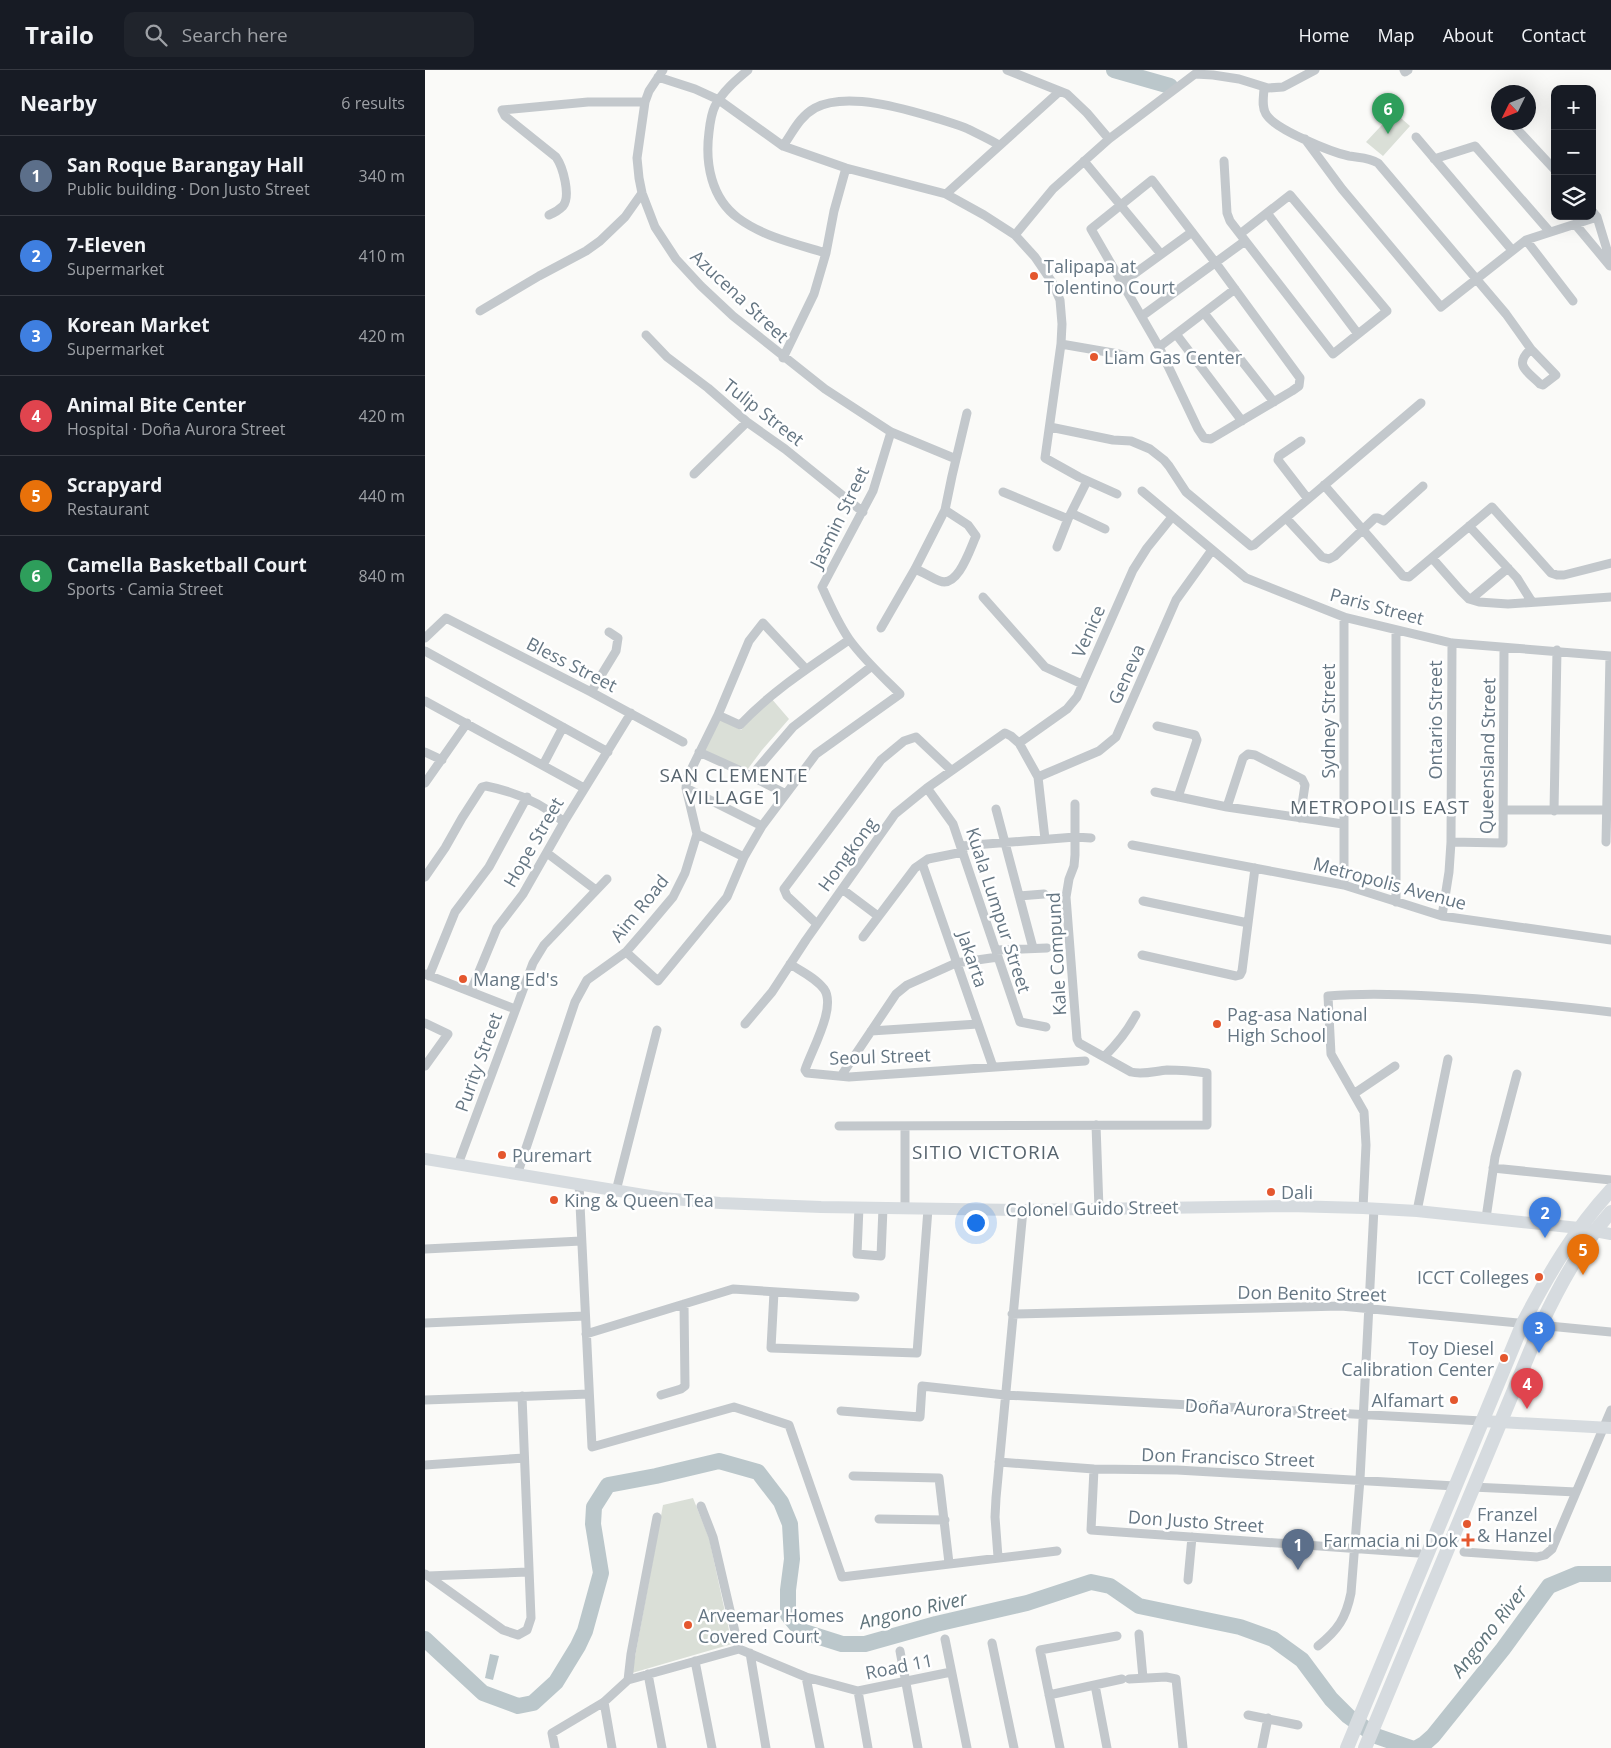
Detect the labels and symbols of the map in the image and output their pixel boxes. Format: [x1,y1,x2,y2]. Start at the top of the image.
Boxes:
north arrow [1491,85,1536,130]
pin: 6 [1372,93,1404,134]
street label: Azucena Street [686,244,794,348]
place label: Talipapa at Tolentino Court [1044,254,1175,299]
marker: Talipapa at Tolentino Court [1028,270,1040,282]
place label: Liam Gas Center [1104,345,1243,369]
marker: Liam Gas Center [1088,351,1100,363]
street label: Tulip Street [719,373,809,451]
street label: Jasmin Street [803,462,874,574]
street label: Paris Street [1327,582,1427,630]
street label: Venice [1066,601,1110,661]
street label: Bless Street [523,631,621,697]
street label: Geneva [1102,640,1150,708]
street label: Ontario Street [1423,660,1447,780]
street label: Sydney Street [1316,663,1340,779]
street label: Queensland Street [1474,678,1500,834]
district label: SAN CLEMENTE VILLAGE 1 [659,762,809,810]
street label: Hope Street [498,793,568,891]
district label: METROPOLIS EAST [1290,794,1470,820]
street label: Hongkong [812,812,882,896]
street label: Kuala Lumpur Street [961,824,1037,996]
street label: Metropolis Avenue [1311,851,1469,915]
street label: Aim Road [604,869,674,947]
street label: Kale Compund [1041,892,1071,1016]
street label: Jakarta [952,926,994,990]
place label: Mang Ed's [473,967,558,991]
marker: Mang Ed's [457,973,469,985]
place label: Pag-asa National High School [1227,1002,1368,1047]
street label: Purity Street [449,1009,507,1115]
marker: Pag-asa National High School [1211,1018,1223,1030]
street label: Seoul Street [829,1042,931,1070]
district label: SITIO VICTORIA [912,1139,1060,1165]
place label: Puremart [512,1143,592,1167]
marker: Puremart [496,1149,508,1161]
place label: Dali [1281,1180,1313,1204]
marker: Dali [1265,1186,1277,1198]
place label: King & Queen Tea [564,1188,714,1212]
marker: King & Queen Tea [548,1194,560,1206]
street label: Colonel Guido Street [1005,1194,1179,1222]
pin: 2 [1529,1197,1561,1238]
your location [963,1210,989,1236]
pin: 5 [1567,1234,1599,1275]
place label: ICCT Colleges [1417,1265,1529,1289]
marker: ICCT Colleges [1533,1271,1545,1283]
street label: Don Benito Street [1237,1280,1387,1306]
pin: 3 [1523,1312,1555,1353]
place label: Toy Diesel Calibration Center [1341,1336,1495,1381]
marker: Toy Diesel Calibration Center [1498,1352,1510,1364]
pin: 4 [1511,1368,1543,1409]
place label: Alfamart [1372,1388,1444,1412]
street label: Doña Aurora Street [1184,1393,1348,1425]
marker: Alfamart [1448,1394,1460,1406]
street label: Don Francisco Street [1141,1442,1315,1472]
place label: Franzel & Hanzel [1477,1502,1552,1547]
street label: Don Justo Street [1127,1504,1265,1538]
marker: Franzel & Hanzel [1461,1518,1473,1530]
place label: Farmacia ni Dok [1323,1528,1459,1552]
pin: 1 [1282,1529,1314,1570]
marker: Farmacia ni Dok [1462,1534,1474,1546]
water label: Angono River [1444,1578,1534,1684]
water label: Angono River [854,1585,971,1636]
place label: Arveemar Homes Covered Court [698,1603,844,1648]
marker: Arveemar Homes Covered Court [682,1619,694,1631]
street label: Road 11 [863,1648,935,1684]

